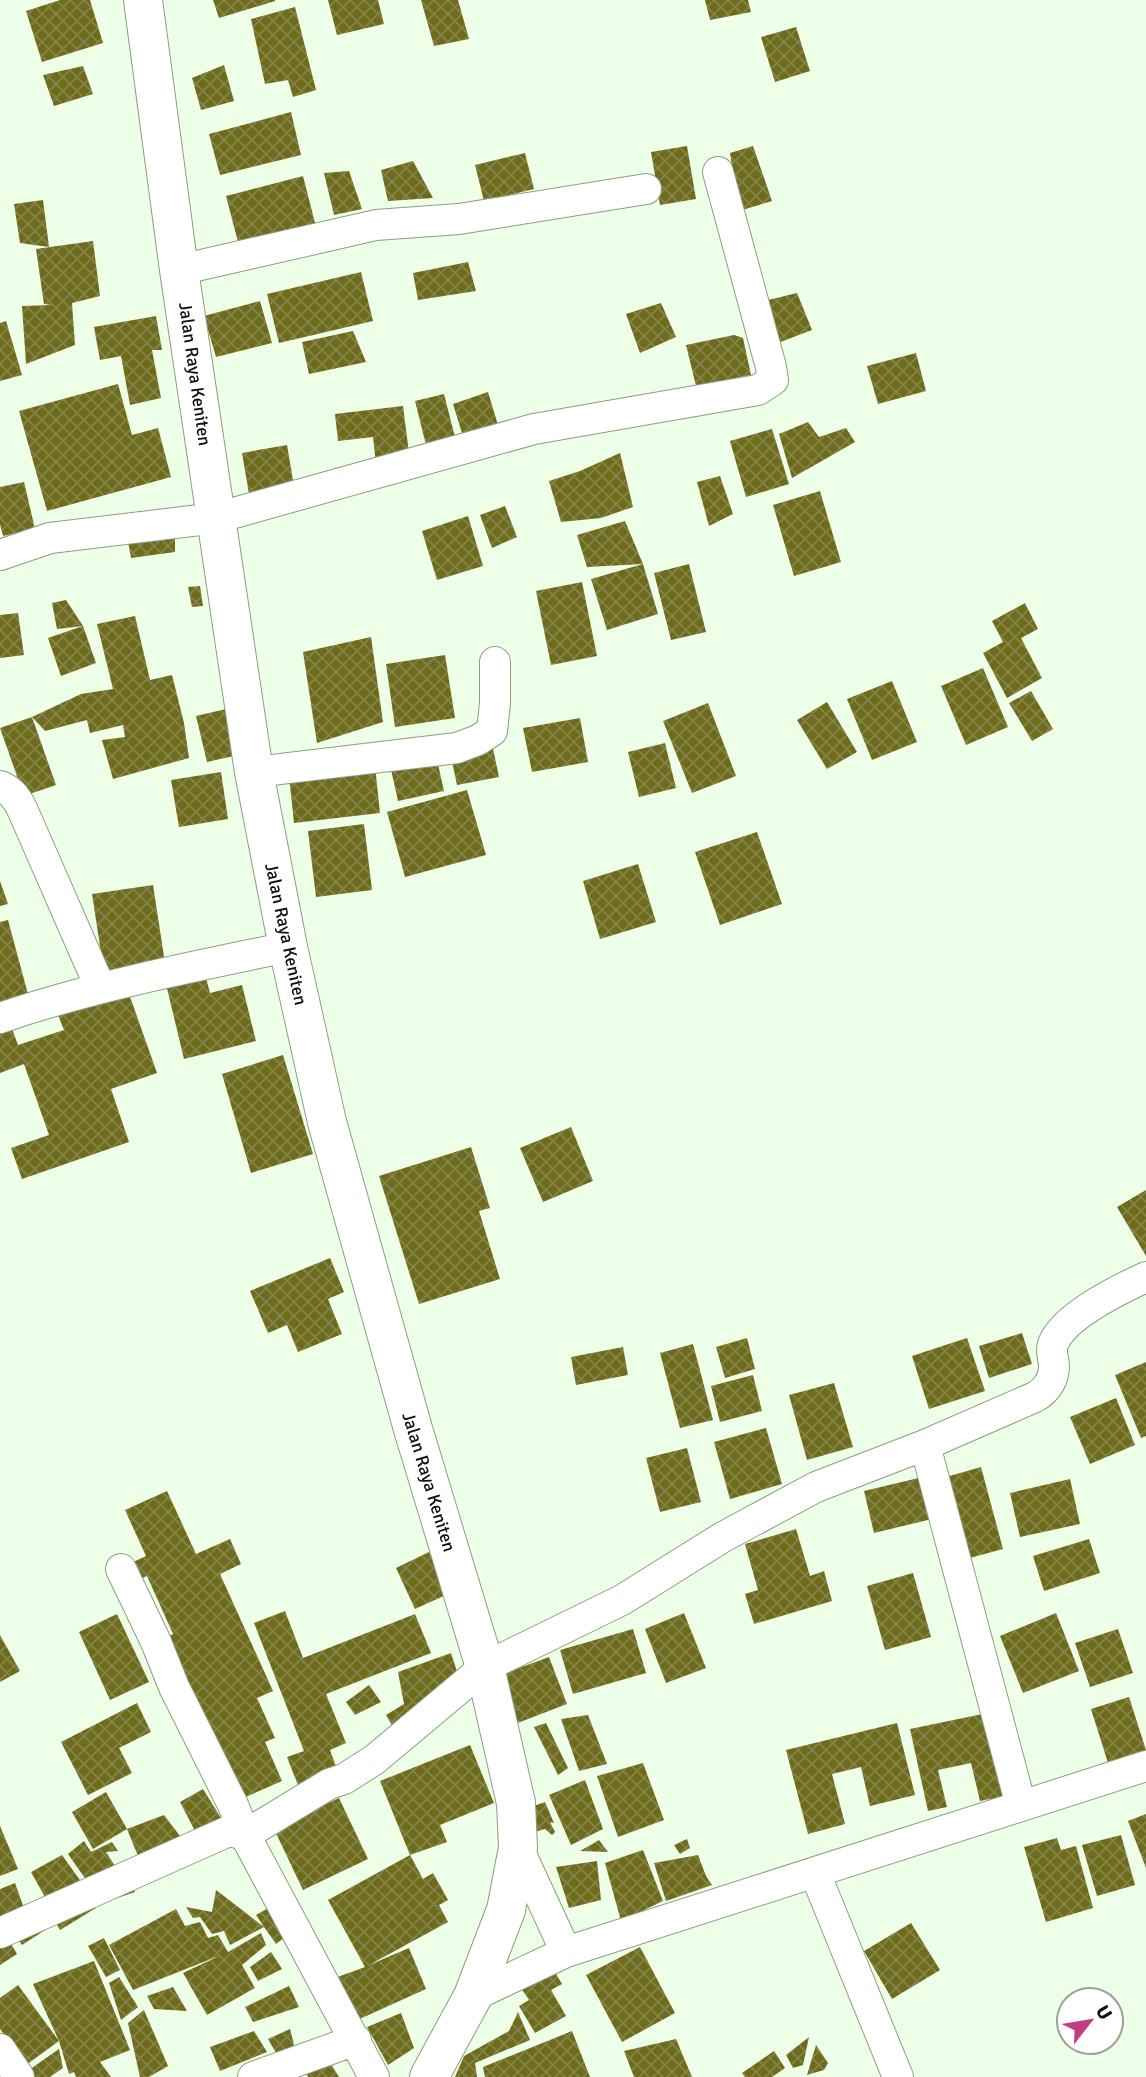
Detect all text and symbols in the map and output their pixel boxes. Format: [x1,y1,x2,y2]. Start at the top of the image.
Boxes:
street label: Jalan Raya Keniten [174,301,216,447]
street label: Jalan Raya Keniten [260,861,312,1007]
street label: Jalan Raya Keniten [397,1410,461,1554]
north arrow [1055,1986,1125,2056]
text: U [1090,2001,1117,2024]

